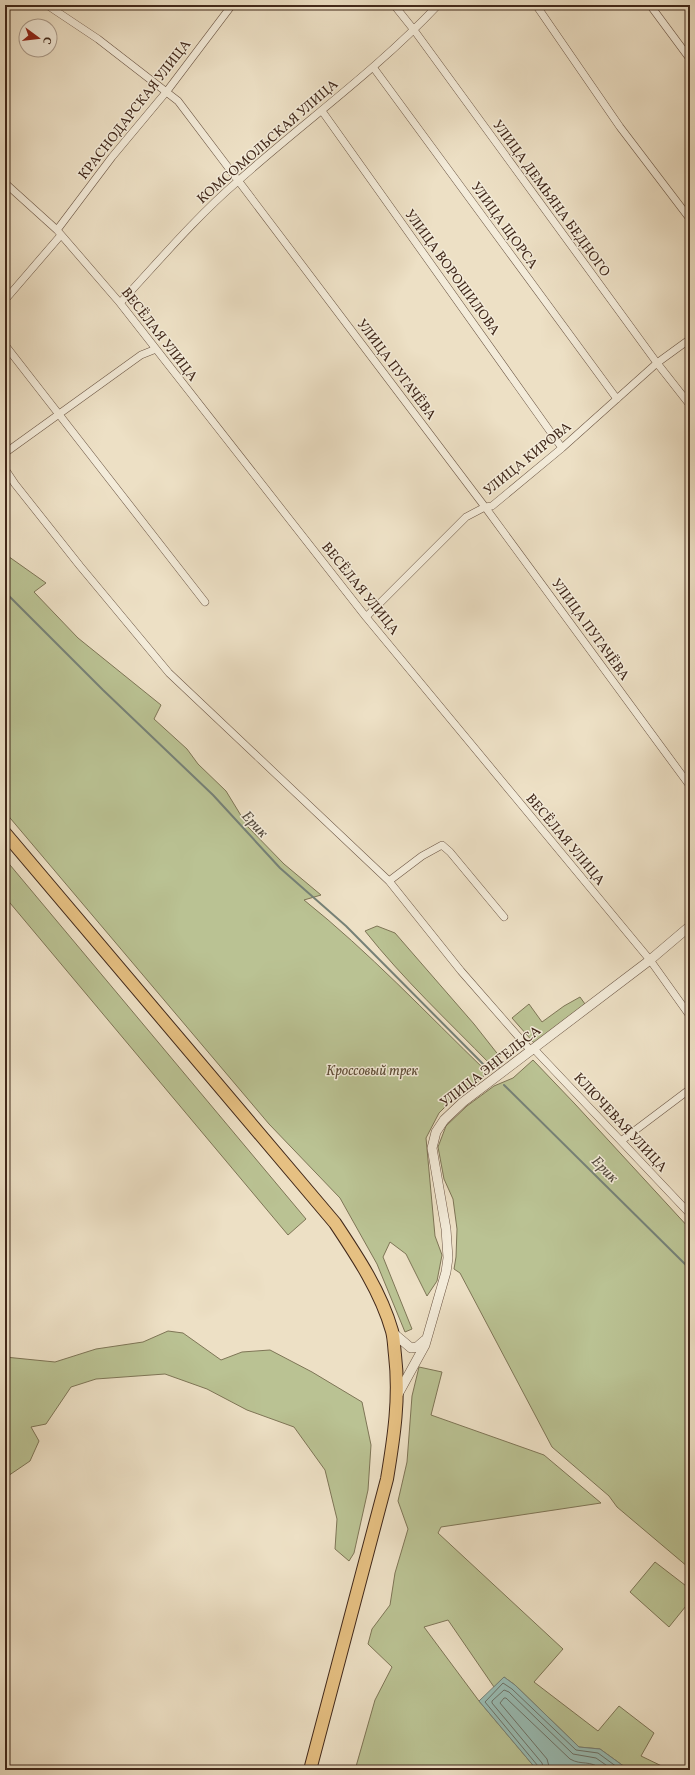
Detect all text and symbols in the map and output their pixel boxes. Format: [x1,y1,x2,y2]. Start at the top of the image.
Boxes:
north arrow [18,18,58,58]
text: С [38,35,54,46]
street label: КРАСНОДАРСКАЯ УЛИЦА [74,36,196,184]
street label: КОМСОМОЛЬСКАЯ УЛИЦА [193,75,343,209]
street label: УЛИЦА ДЕМЬЯНА БЕДНОГО [487,117,614,281]
street label: УЛИЦА ЩОРСА [466,179,542,273]
street label: УЛИЦА ВОРОШИЛОВА [400,206,504,340]
street label: ВЕСЁЛАЯ УЛИЦА [116,284,202,386]
street label: УЛИЦА ПУГАЧЁВА [352,316,440,424]
street label: УЛИЦА КИРОВА [480,418,576,500]
street label: ВЕСЁЛАЯ УЛИЦА [316,539,403,639]
street label: УЛИЦА ПУГАЧЁВА [546,575,633,685]
street label: ВЕСЁЛАЯ УЛИЦА [521,790,609,890]
water label: Ерик [236,807,273,844]
street label: УЛИЦА ЭНГЕЛЬСА [437,1022,545,1113]
park label: Кроссовый трек [326,1062,418,1081]
street label: КЛЮЧЕВАЯ УЛИЦА [569,1069,671,1177]
water label: Ерик [586,1152,623,1189]

